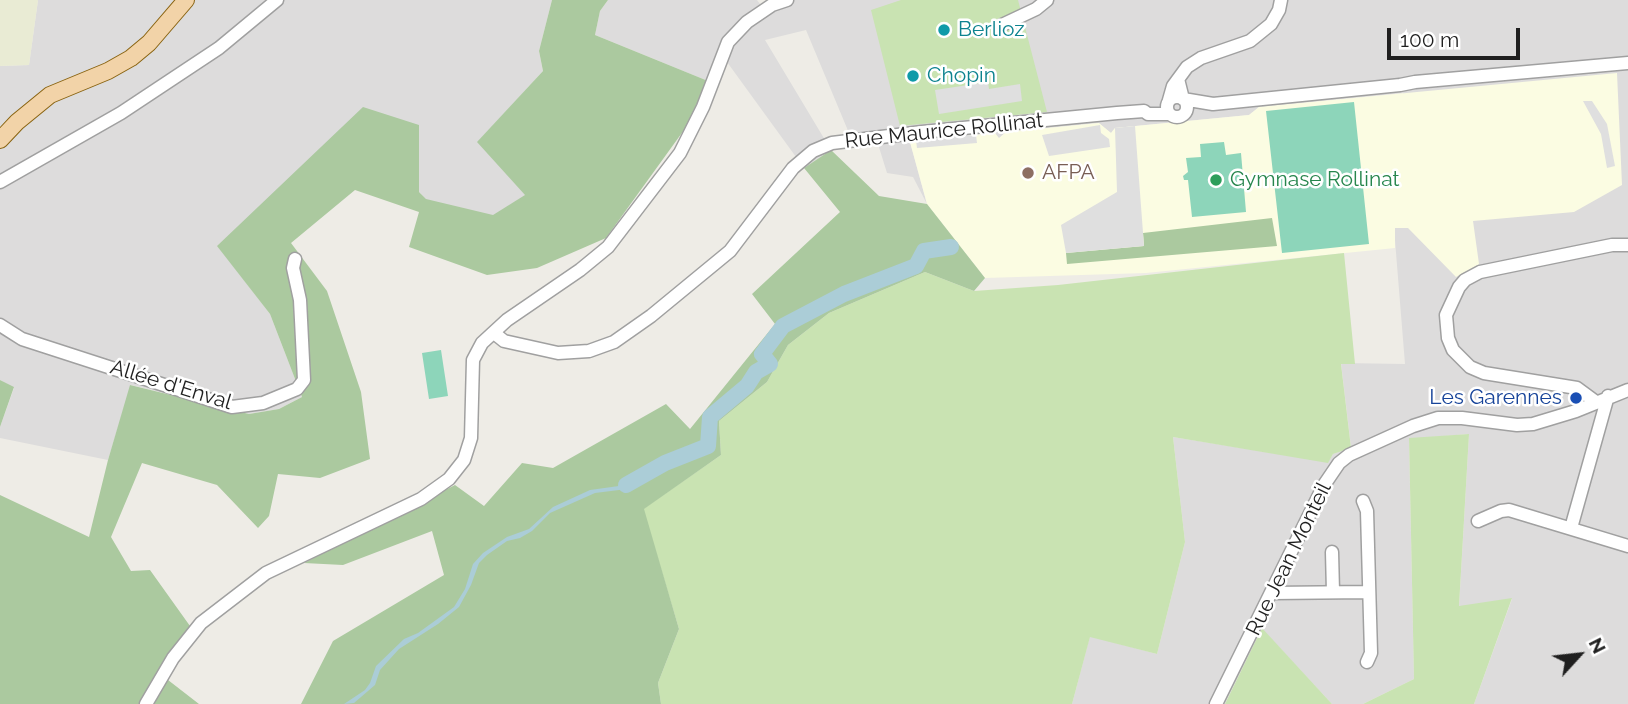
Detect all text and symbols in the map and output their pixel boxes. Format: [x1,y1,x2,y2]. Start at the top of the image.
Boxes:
scale bar [1390,14,1523,58]
place label: Berlioz [958,17,1025,43]
marker: Berlioz [936,22,952,38]
text: 100 m [1400,27,1459,52]
place label: Chopin [927,63,996,89]
marker: Chopin [905,68,921,84]
street label: Rue Maurice Rollinat [843,108,1045,154]
place label: AFPA [1042,160,1095,186]
marker: AFPA [1020,165,1036,181]
place label: Gymnase Rollinat [1230,167,1400,193]
marker: Gymnase Rollinat [1208,172,1224,188]
street label: Allée d'Enval [107,355,235,415]
place label: Les Garennes [1429,385,1562,411]
marker: Les Garennes [1568,390,1584,406]
street label: Rue Jean Monteil [1241,478,1337,640]
north arrow [1544,620,1614,690]
text: N [1585,634,1611,657]

